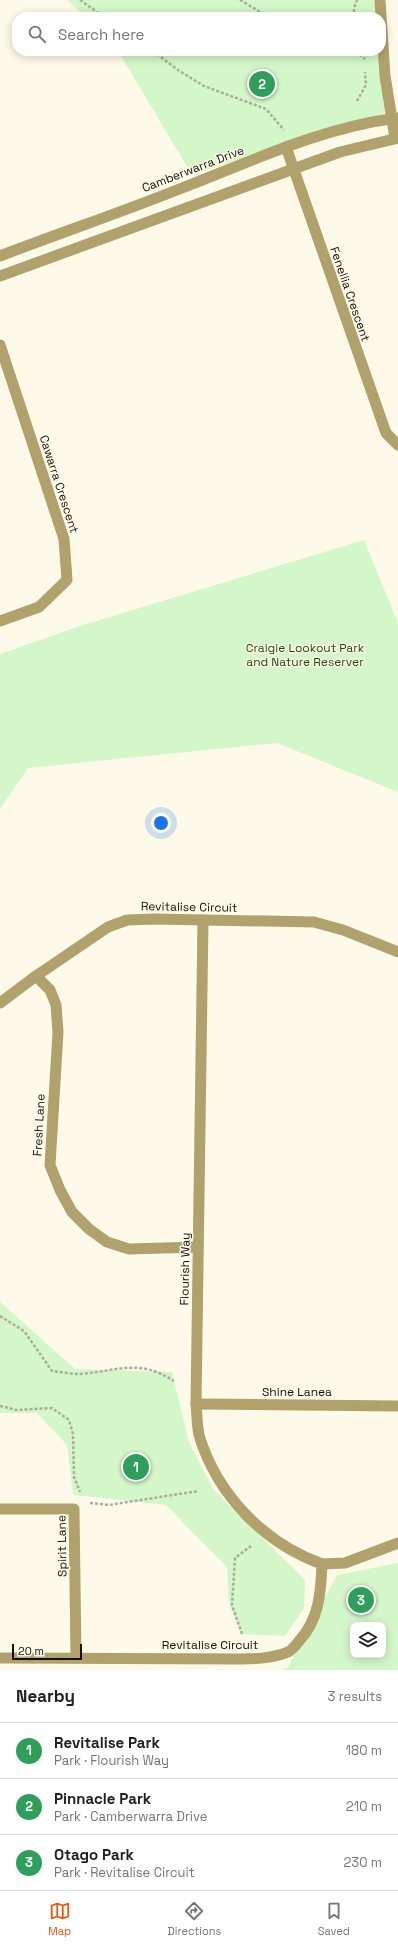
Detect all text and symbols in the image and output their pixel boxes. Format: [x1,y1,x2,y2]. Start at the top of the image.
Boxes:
search box [12,12,386,56]
icon: search [26,23,48,45]
text: Search here [58,25,144,44]
pin: 2 [249,69,275,99]
street label: Camberwarra Drive [140,142,246,196]
street label: Fenellia Crescent [326,244,374,344]
street label: Cawarra Crescent [36,433,82,535]
park label: Craigie Lookout Park and Nature Reserver [246,640,365,670]
your location [151,813,171,833]
street label: Revitalise Circuit [141,898,237,916]
street label: Fresh Lane [29,1093,49,1157]
street label: Flourish Way [176,1232,194,1306]
street label: Shine Lanea [262,1384,332,1400]
pin: 1 [123,1452,149,1482]
street label: Spirit Lane [53,1515,71,1577]
pin: 3 [348,1585,374,1615]
map controls [350,1622,386,1658]
button: layers [350,1622,386,1658]
street label: Revitalise Circuit [162,1637,258,1653]
scale bar [12,1642,82,1661]
text: 20 m [18,1644,44,1658]
text: Nearby [16,1685,75,1707]
text: 3 results [328,1688,382,1705]
text: Revitalise Park [54,1733,160,1752]
text: 1 [26,1742,32,1759]
text: 180 m [346,1742,382,1759]
text: Park · Flourish Way [54,1752,169,1769]
text: Pinnacle Park [54,1789,151,1808]
text: 2 [25,1798,33,1815]
text: 210 m [346,1798,382,1815]
text: Park · Camberwarra Drive [54,1808,207,1825]
text: Otago Park [54,1845,134,1864]
text: 3 [25,1854,33,1871]
text: 230 m [344,1854,382,1871]
text: Park · Revitalise Circuit [54,1864,195,1881]
tab: Map [48,1900,71,1938]
tab: Directions [167,1900,221,1938]
tab: Saved [318,1900,350,1938]

